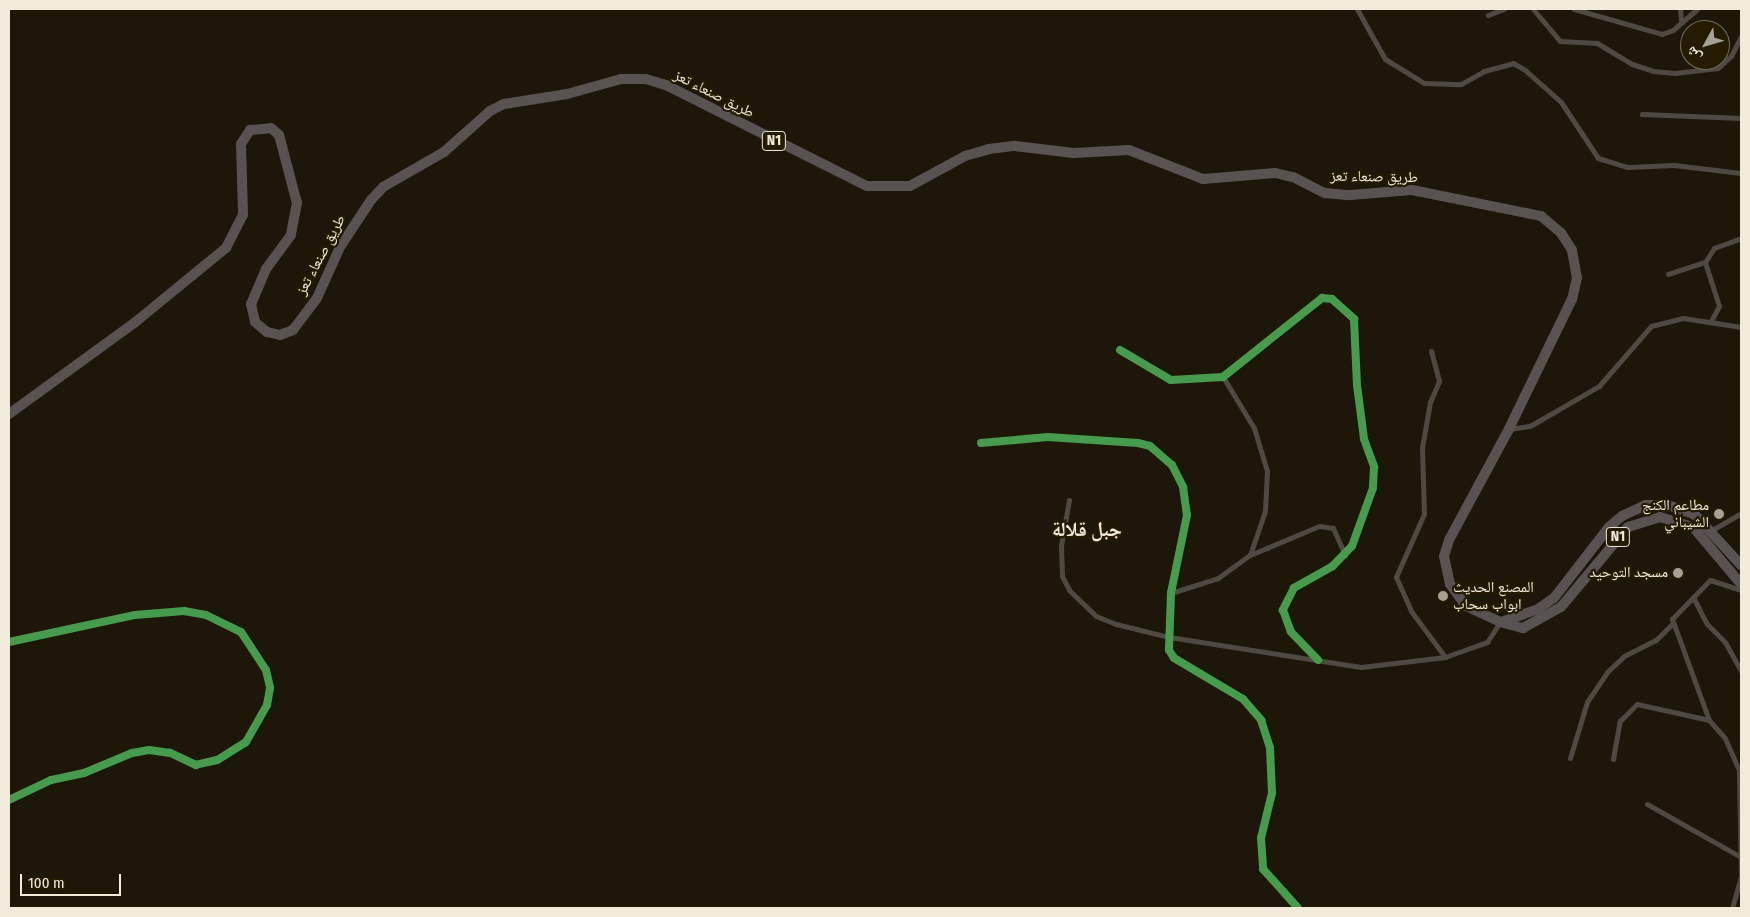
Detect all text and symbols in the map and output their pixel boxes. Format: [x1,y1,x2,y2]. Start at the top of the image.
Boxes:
north arrow [1680,20,1730,70]
text: ش [1682,43,1705,65]
street label: طريق صنعاء تعز [671,66,757,122]
road number: N1 [762,130,786,152]
street label: طريق صنعاء تعز [1330,167,1418,187]
street label: طريق صنعاء تعز [292,212,350,298]
place label: مطاعم الكنج الشيباني [1642,496,1709,531]
marker: مطاعم الكنج الشيباني [1713,508,1725,520]
district label: جبل قلالة [1052,517,1122,541]
road number: N1 [1606,526,1630,548]
place label: مسجد التوحيد [1589,564,1668,582]
marker: مسجد التوحيد [1672,567,1684,579]
place label: المصنع الحديث ابواب سحاب [1453,578,1534,613]
marker: المصنع الحديث ابواب سحاب [1437,590,1449,602]
scale bar [22,864,124,896]
text: 100 m [28,874,65,892]

